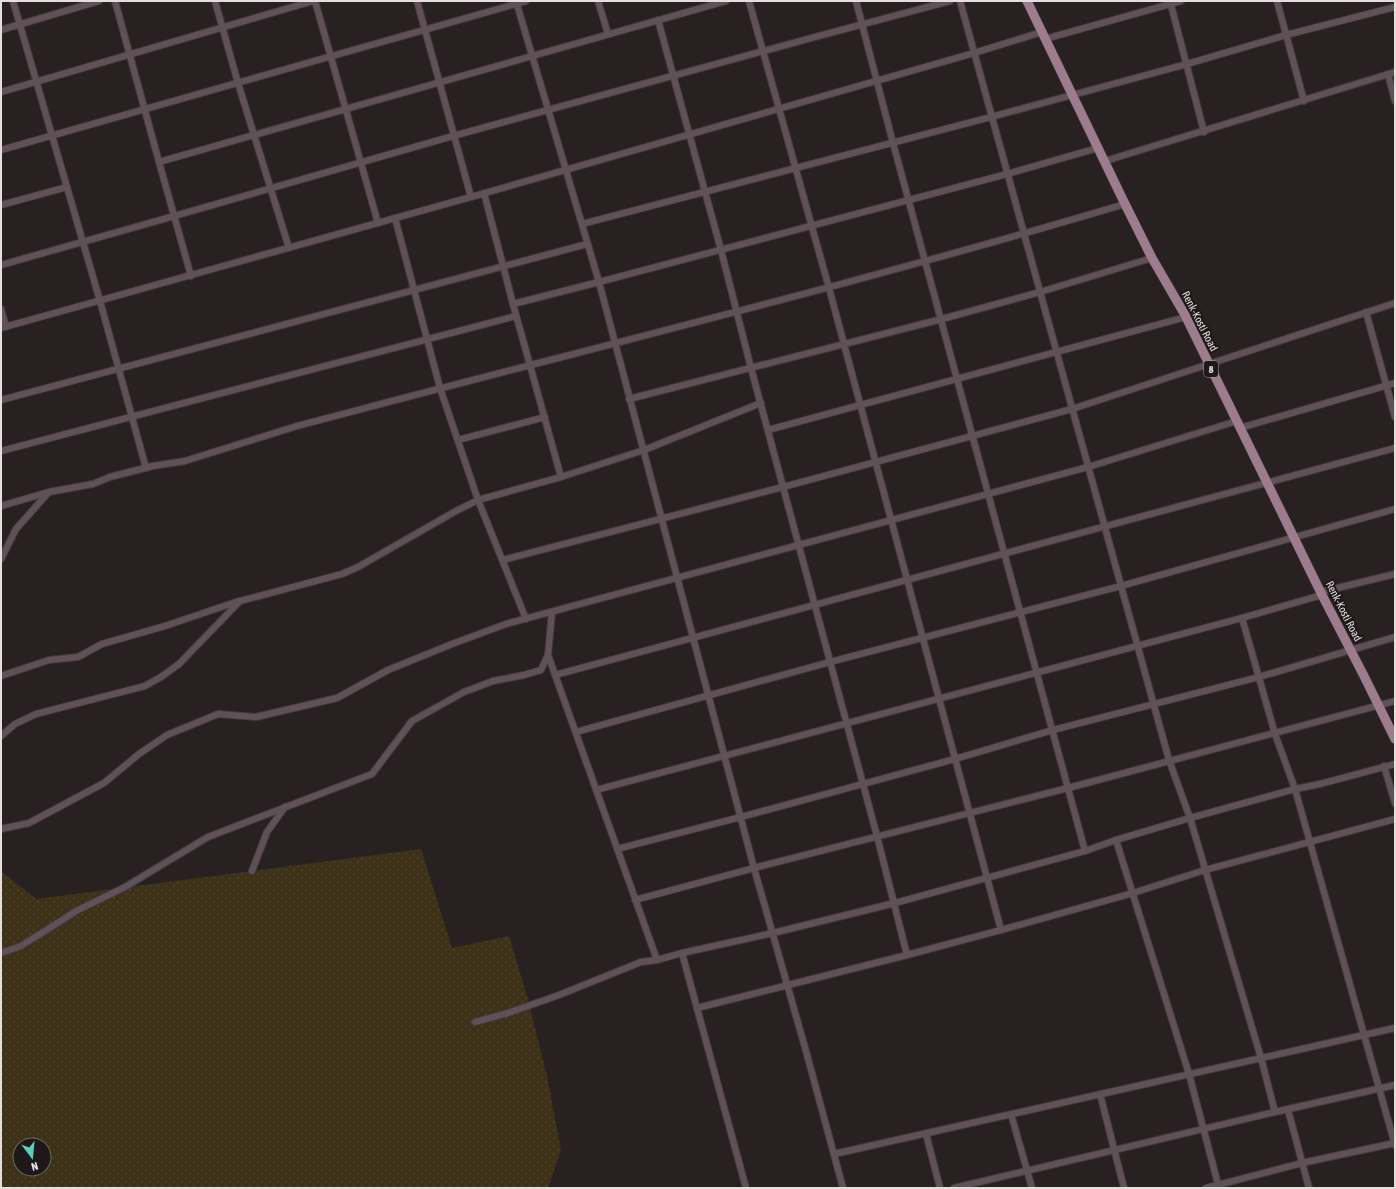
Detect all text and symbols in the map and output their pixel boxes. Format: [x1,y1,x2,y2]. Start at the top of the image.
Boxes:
street label: Renk-Kosti Road [1180,289,1220,353]
road number: 8 [1204,361,1218,377]
street label: Renk-Kosti Road [1324,579,1364,643]
north arrow [12,1137,52,1177]
text: N [30,1160,40,1173]

